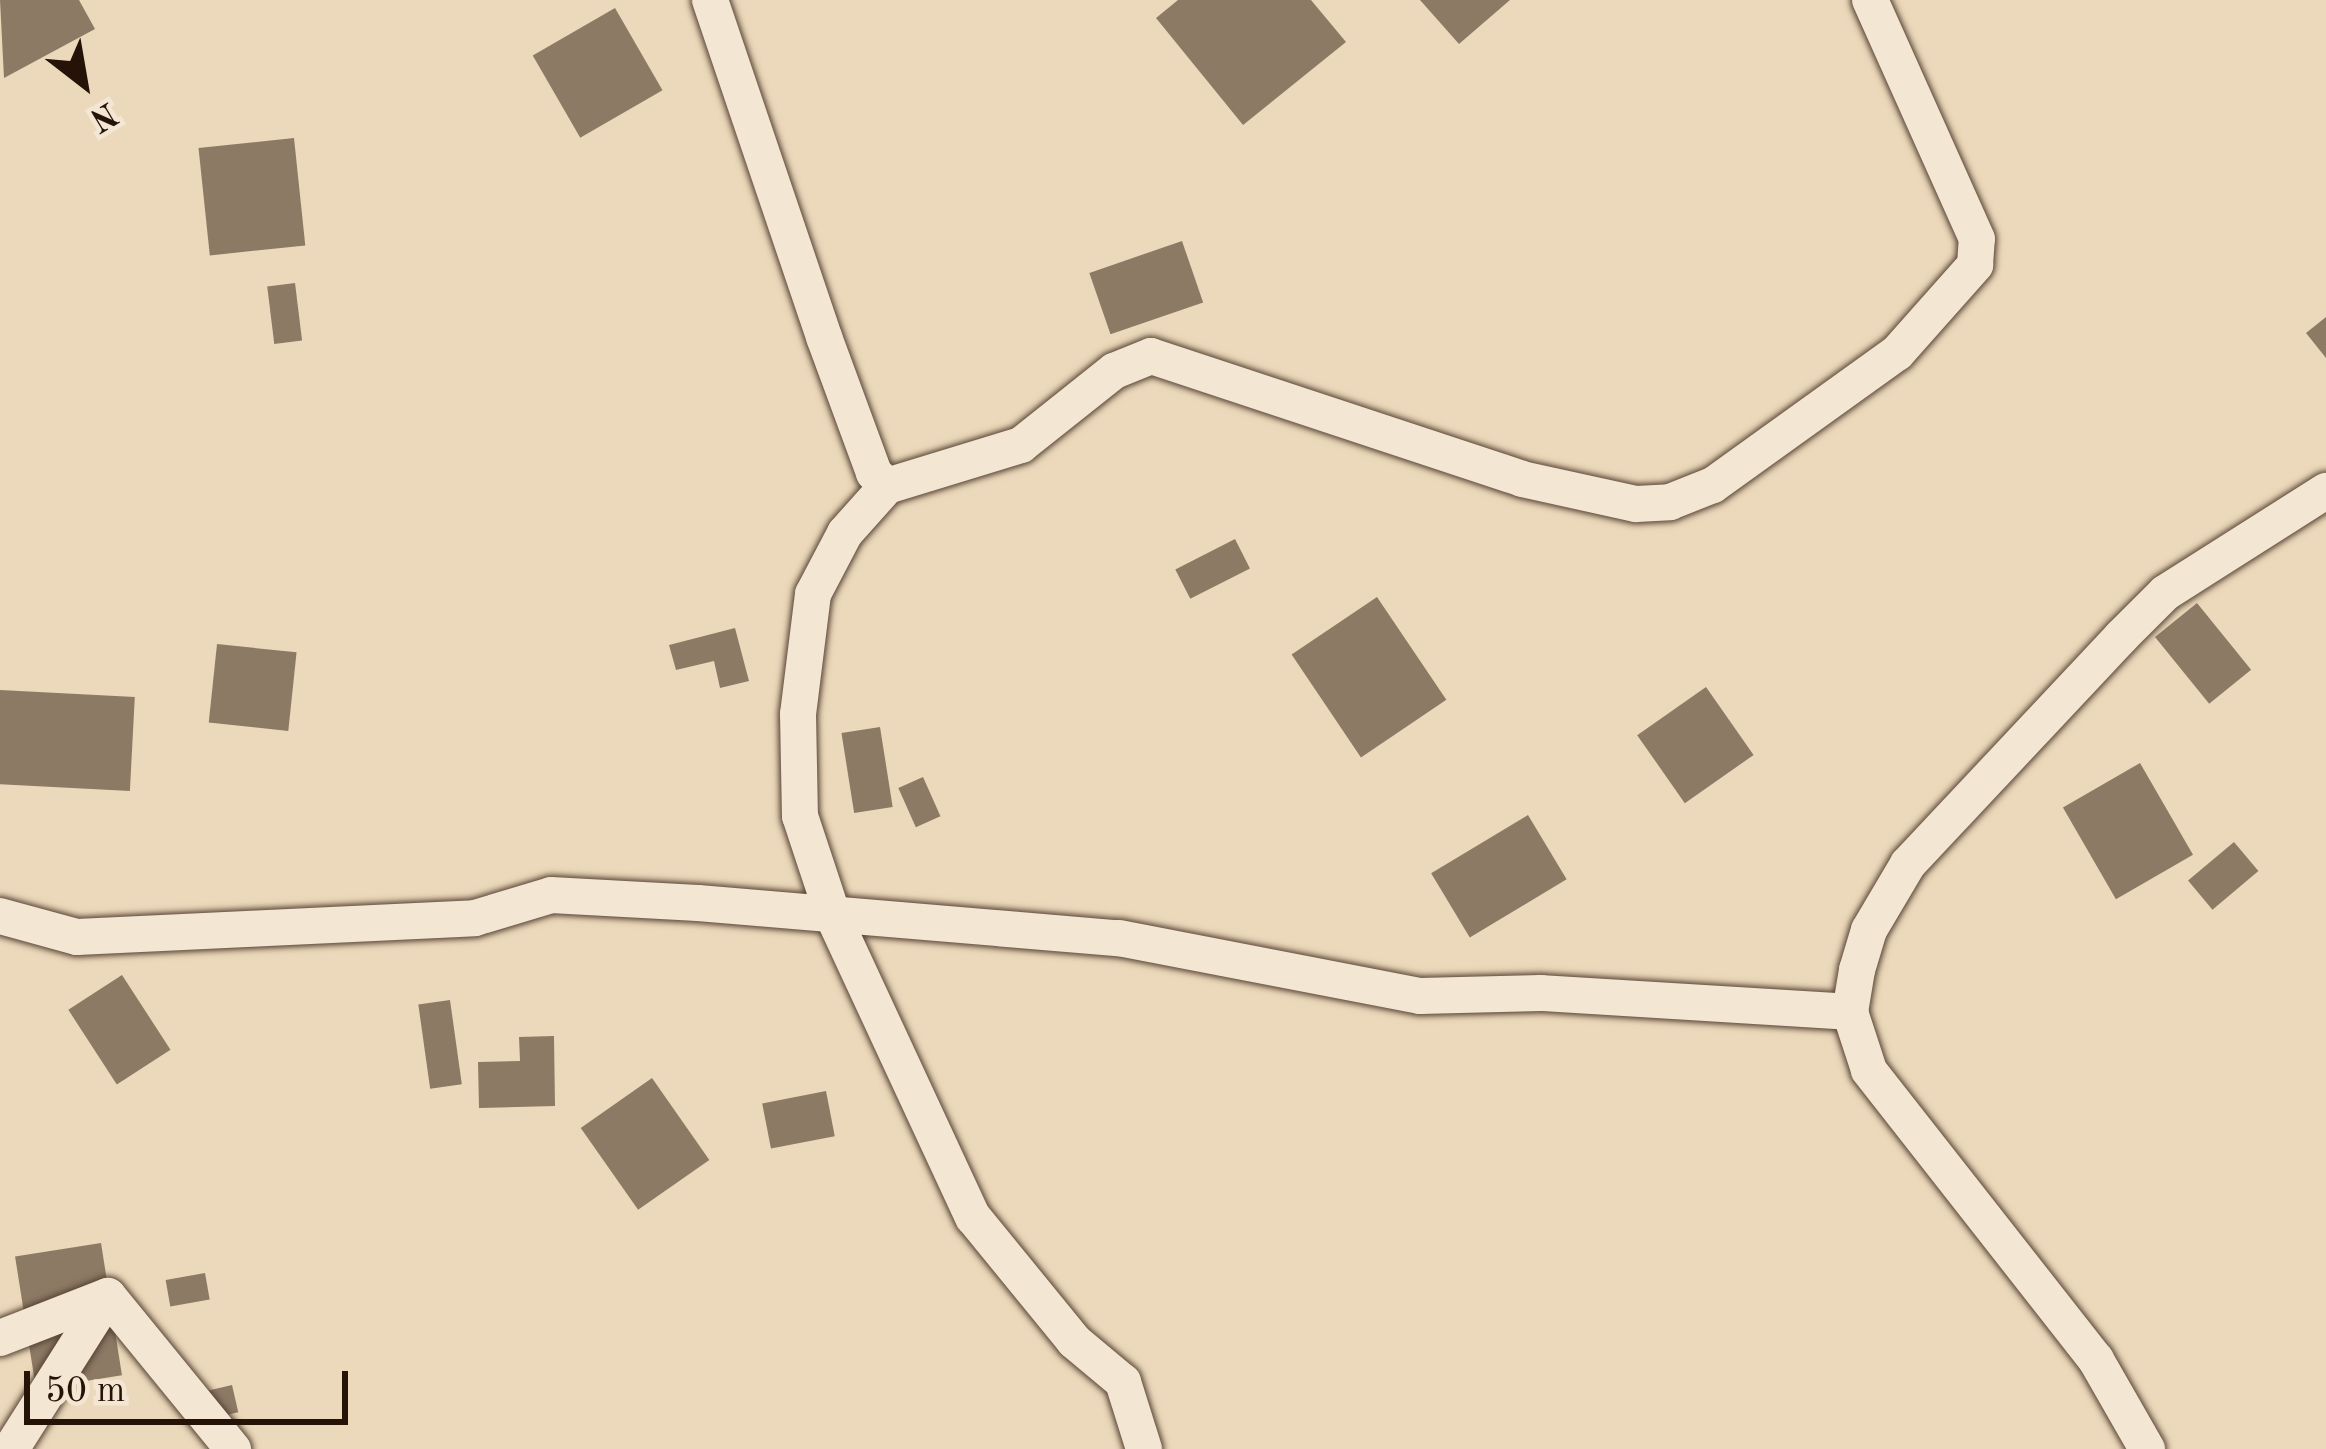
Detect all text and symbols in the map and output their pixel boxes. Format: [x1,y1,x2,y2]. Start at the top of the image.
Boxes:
north arrow [24,24,144,144]
text: N [83,95,122,136]
scale bar [30,1347,354,1421]
text: 50 m [45,1374,125,1410]

